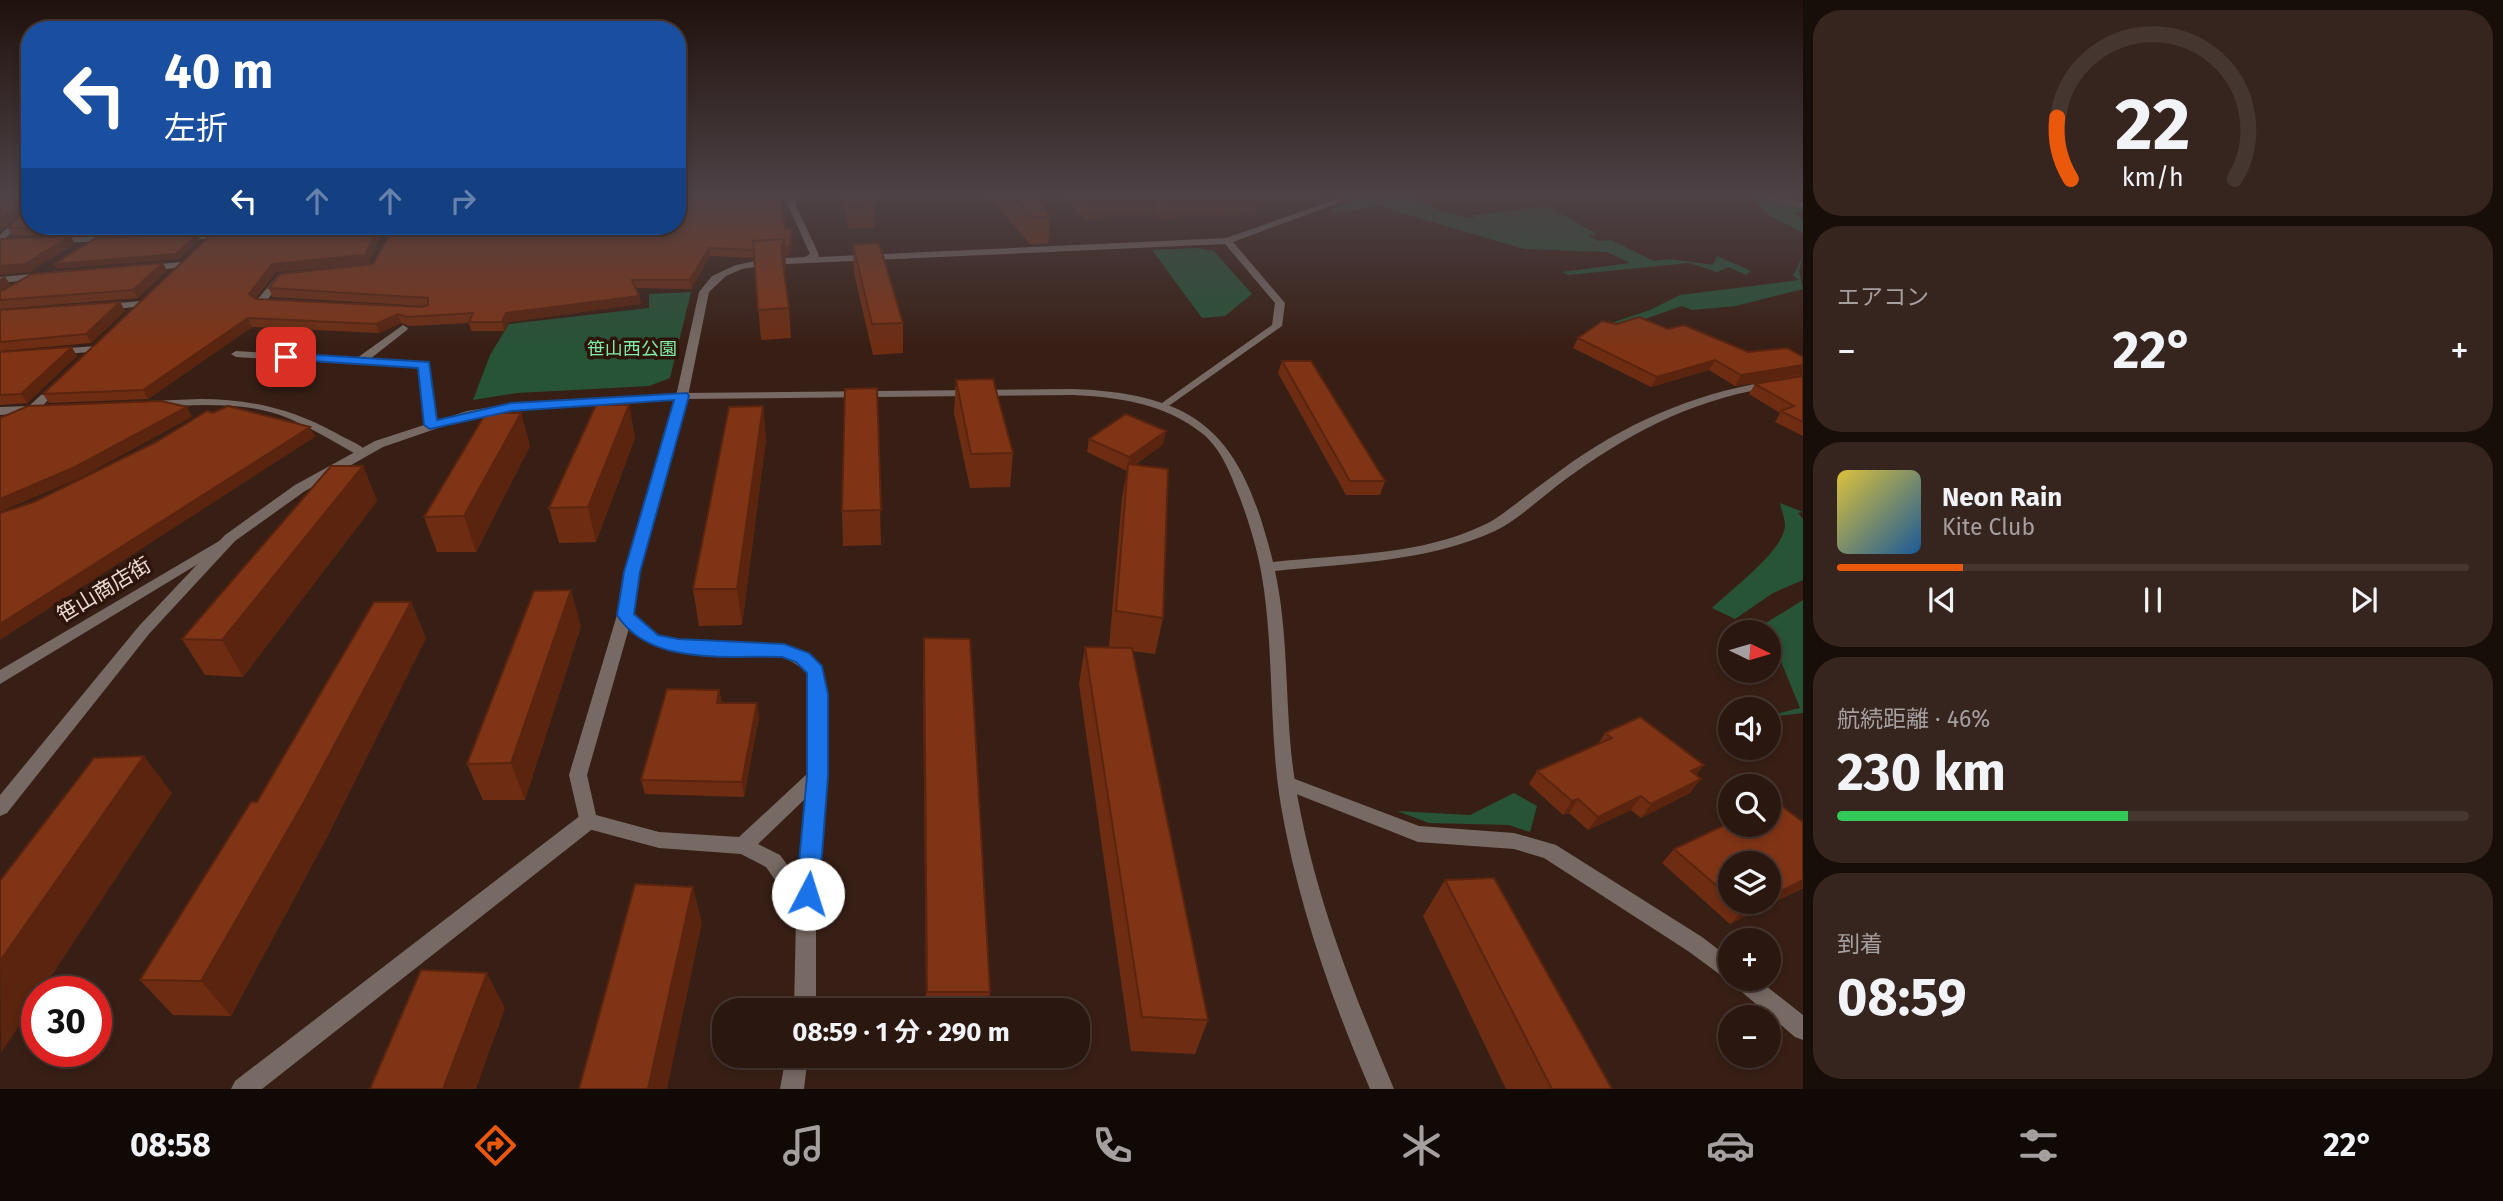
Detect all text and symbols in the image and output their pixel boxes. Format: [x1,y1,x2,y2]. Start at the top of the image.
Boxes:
text: 40 m [164,42,273,101]
icon: left [49,49,140,140]
text: 22 [2115,81,2191,168]
text: 左折 [164,109,228,147]
text: km/h [2122,163,2184,193]
icon: left [225,182,263,220]
icon: ahead [298,182,336,220]
icon: ahead [371,182,409,220]
icon: right [444,182,482,220]
text: エアコン [1837,283,1929,311]
text: 22° [2113,319,2193,382]
pin [256,327,316,387]
text: − [1837,328,1856,374]
text: + [2450,328,2469,374]
icon: arrive [267,338,305,376]
park label: 笹山西公園 [587,338,677,360]
text: Neon Rain [1942,482,2062,513]
text: Kite Club [1942,513,2035,541]
street label: 笹山商店街 [52,552,156,628]
icon: previous [1923,581,1961,619]
icon: pause [2134,581,2172,619]
icon: next [2345,581,2383,619]
north arrow [1718,620,1782,682]
map controls [1718,620,1781,1068]
button: sound [1718,697,1781,760]
text: 航続距離 · 46% [1837,705,1990,733]
text: 230 km [1837,741,2006,804]
button: search [1718,774,1781,837]
button: layers [1718,851,1781,914]
position arrow [771,857,845,931]
button: + [1718,928,1781,991]
text: 到着 [1837,930,1883,958]
text: 08:59 [1837,966,1967,1029]
speed limit sign: 30 [21,976,112,1067]
button: − [1718,1005,1781,1068]
text: 08:59 · 1 分 · 290 m [792,1017,1010,1048]
icon: directions [471,1121,520,1170]
icon: music [779,1121,828,1170]
icon: phone [1088,1121,1137,1170]
icon: climate [1397,1121,1446,1170]
icon: car [1706,1121,1755,1170]
icon: filters [2014,1121,2063,1170]
text: 08:58 [130,1126,211,1164]
text: 22° [2323,1126,2373,1164]

